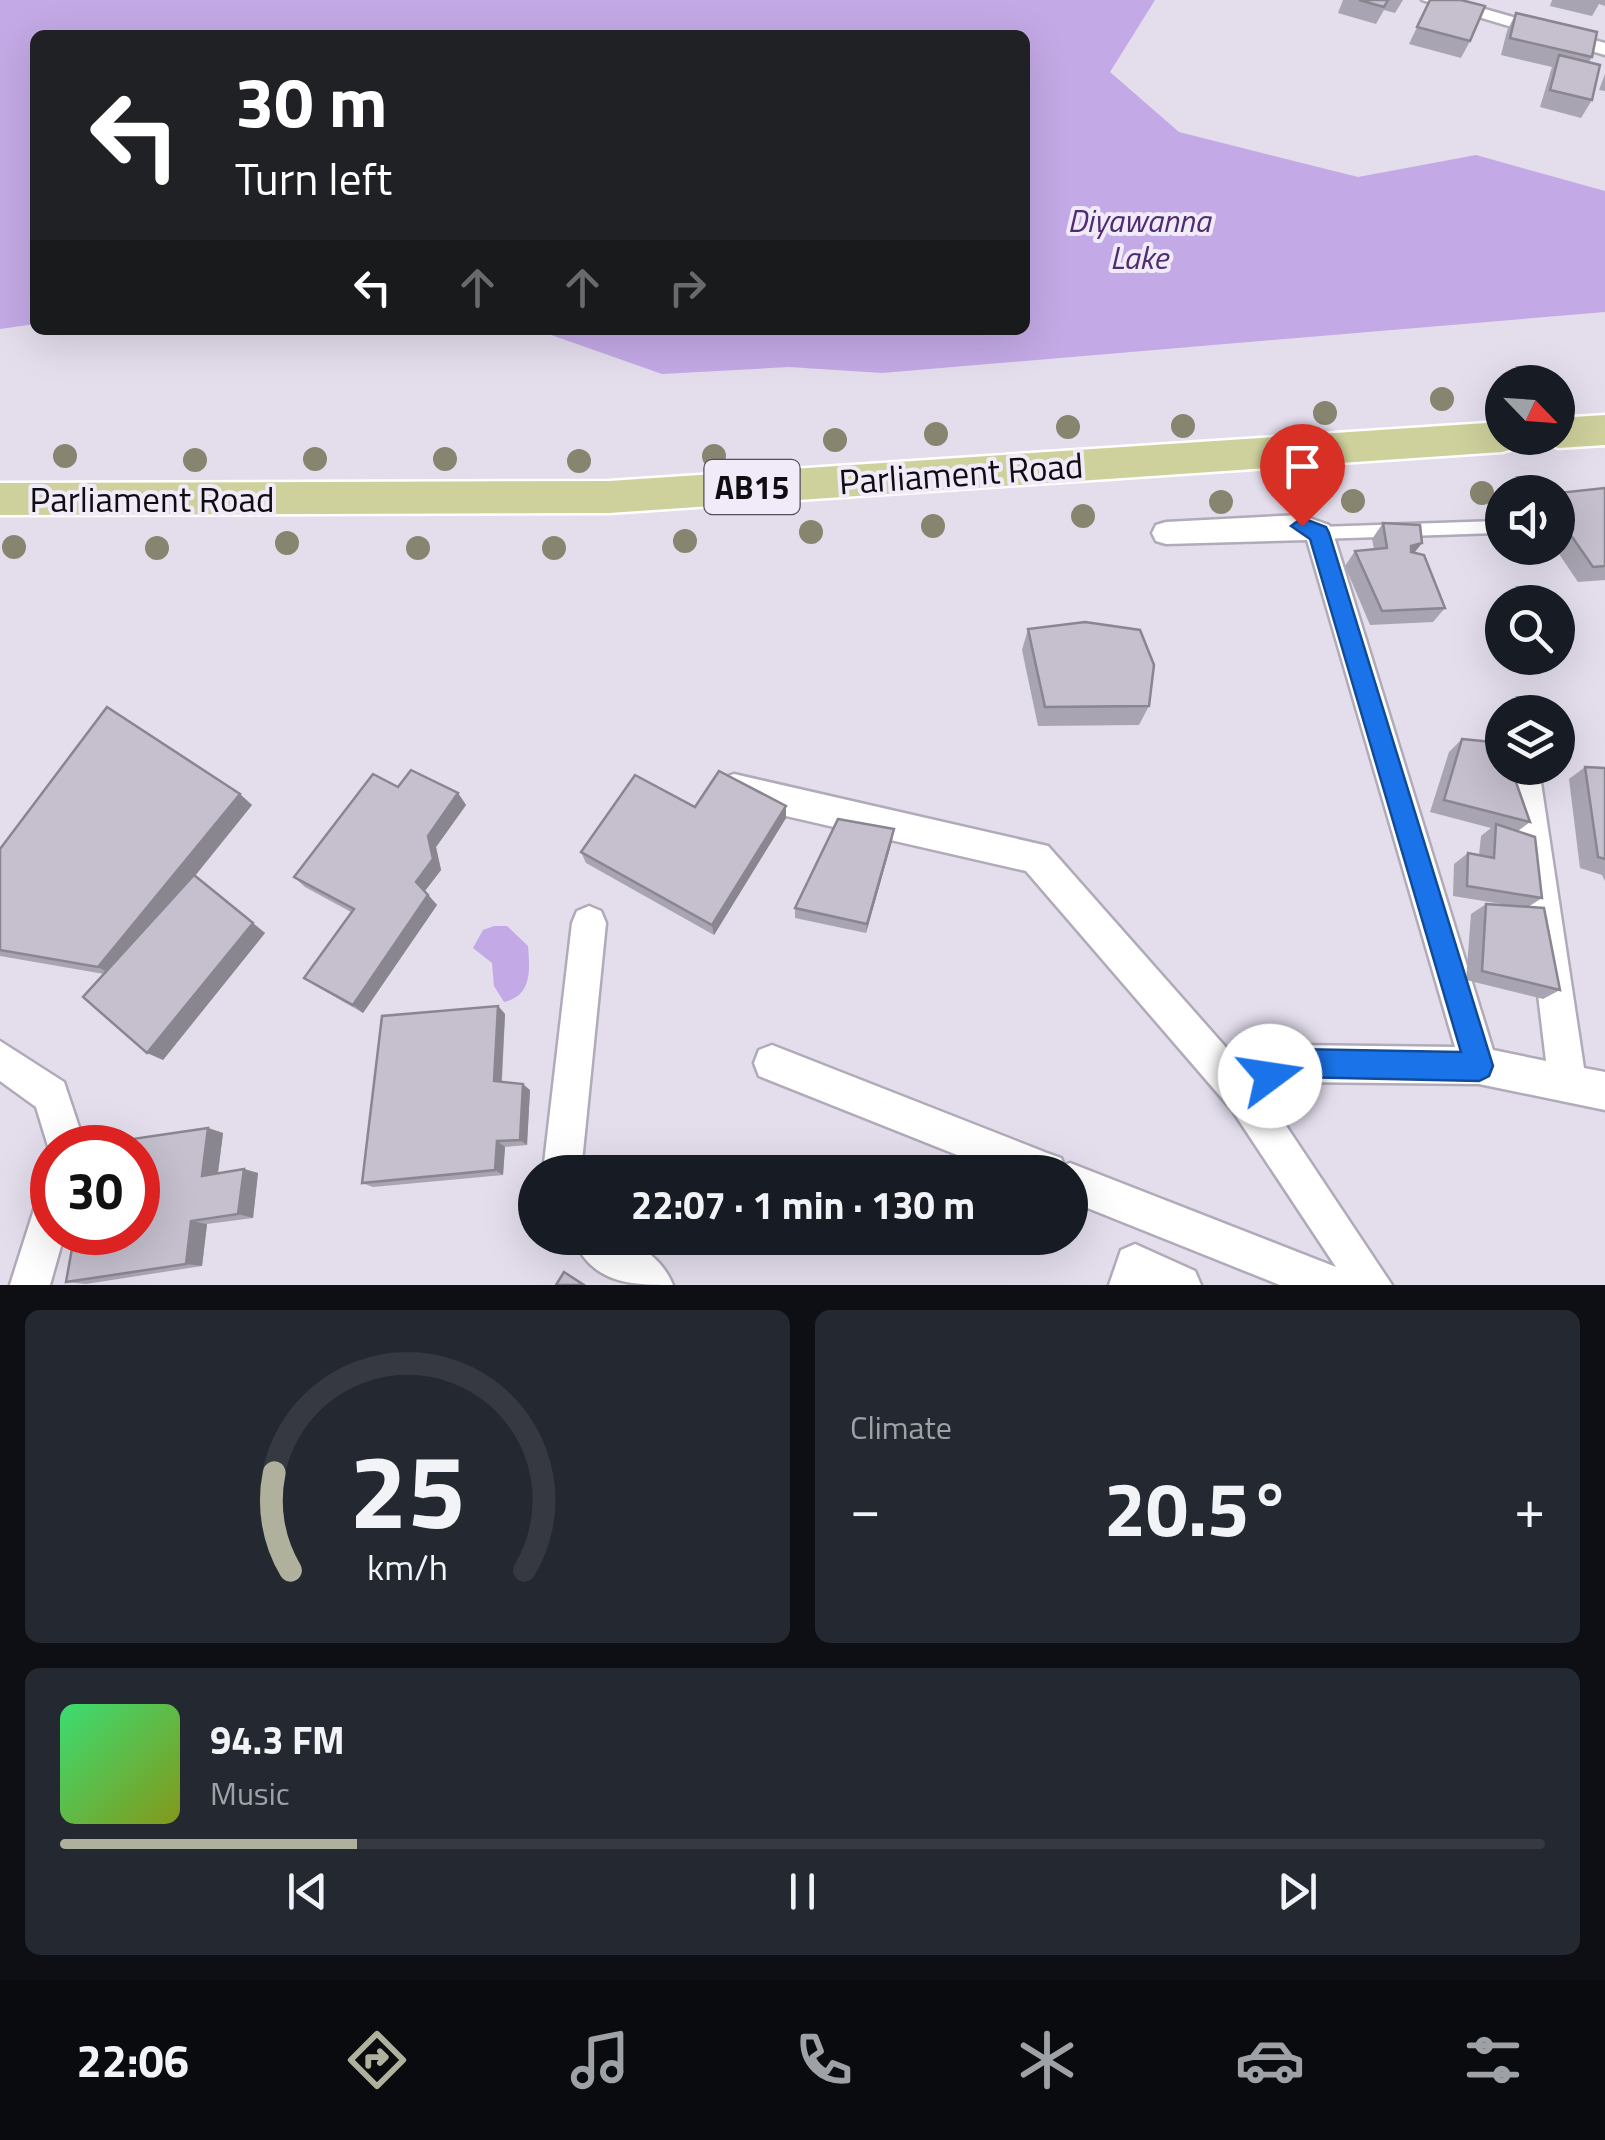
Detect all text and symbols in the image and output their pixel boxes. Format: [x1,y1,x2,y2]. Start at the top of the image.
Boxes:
text: 30 m [235,48,388,154]
icon: left [70,70,200,200]
text: Turn left [235,144,392,212]
water label: Diyawanna Lake [1067,196,1213,281]
icon: left [345,260,400,315]
icon: ahead [450,260,505,315]
icon: ahead [555,260,610,315]
icon: right [660,260,715,315]
north arrow [1485,365,1575,455]
map controls [1485,365,1575,785]
pin [1260,424,1345,527]
street label: Parliament Road [837,438,1085,508]
icon: arrive [1275,439,1330,494]
road number: AB15 [704,460,800,514]
street label: Parliament Road [30,472,274,526]
button: sound [1485,475,1575,565]
button: search [1485,585,1575,675]
button: layers [1485,695,1575,785]
position arrow [1218,1024,1322,1128]
speed limit sign: 30 [30,1125,160,1255]
text: 22:07 · 1 min · 130 m [631,1176,975,1234]
text: Climate [850,1403,952,1451]
text: 25 [349,1410,466,1568]
text: 20.5° [1104,1451,1291,1565]
text: − [850,1466,881,1549]
text: + [1514,1466,1545,1549]
text: km/h [367,1539,448,1594]
text: 94.3 FM [210,1711,345,1769]
text: Music [210,1769,290,1817]
icon: previous [280,1864,335,1919]
icon: pause [775,1864,830,1919]
icon: next [1270,1864,1325,1919]
icon: directions [342,2025,412,2095]
icon: music [565,2025,635,2095]
icon: phone [789,2025,859,2095]
icon: climate [1012,2025,1082,2095]
icon: car [1235,2025,1305,2095]
icon: filters [1458,2025,1528,2095]
text: 22:06 [77,2026,189,2094]

